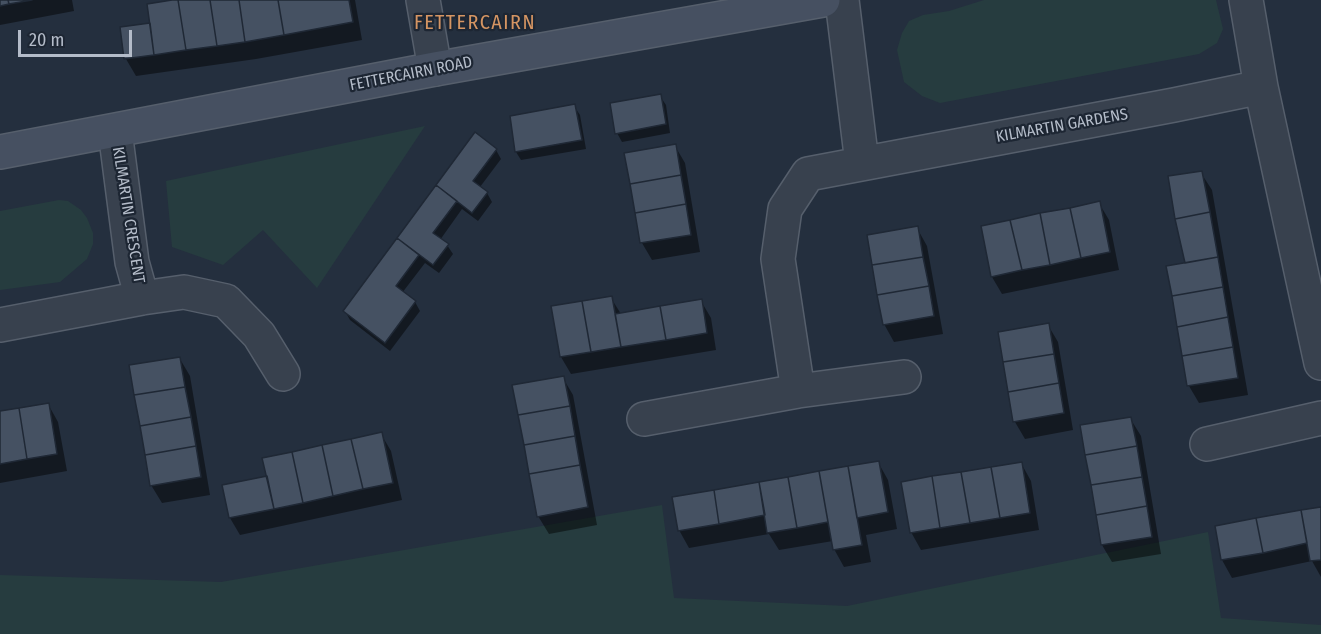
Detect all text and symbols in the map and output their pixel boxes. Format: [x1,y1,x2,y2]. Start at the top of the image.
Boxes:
district label: FETTERCAIRN [414,11,536,35]
scale bar [21,18,135,56]
text: 20 m [29,29,64,51]
street label: FETTERCAIRN ROAD [348,53,474,95]
street label: KILMARTIN GARDENS [995,105,1129,147]
street label: KILMARTIN CRESCENT [108,145,148,285]

